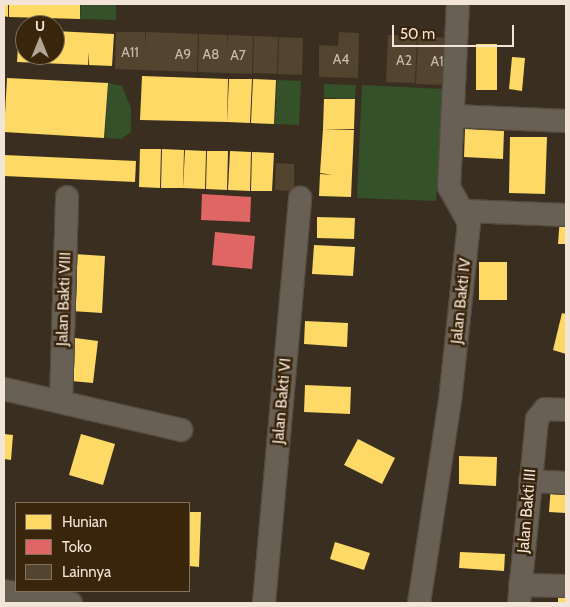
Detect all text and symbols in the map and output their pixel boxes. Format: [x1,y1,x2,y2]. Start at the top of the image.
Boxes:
north arrow [15,15,65,65]
scale bar [395,15,518,47]
text: U [35,17,45,35]
text: 50 m [400,25,435,43]
house number: A11 [121,44,139,60]
house number: A9 [175,46,191,62]
house number: A8 [202,46,220,62]
house number: A7 [230,47,246,63]
house number: A4 [333,51,349,67]
house number: A2 [396,52,412,68]
house number: A1 [431,53,443,69]
street label: Jalan Bakti VIII [53,252,75,346]
street label: Jalan Bakti IV [447,257,475,345]
street label: Jalan Bakti VI [269,357,295,445]
street label: Jalan Bakti III [514,468,540,554]
legend [15,502,190,592]
text: Hunian [62,513,107,531]
text: Toko [62,538,92,556]
text: Lainnya [62,563,111,581]

